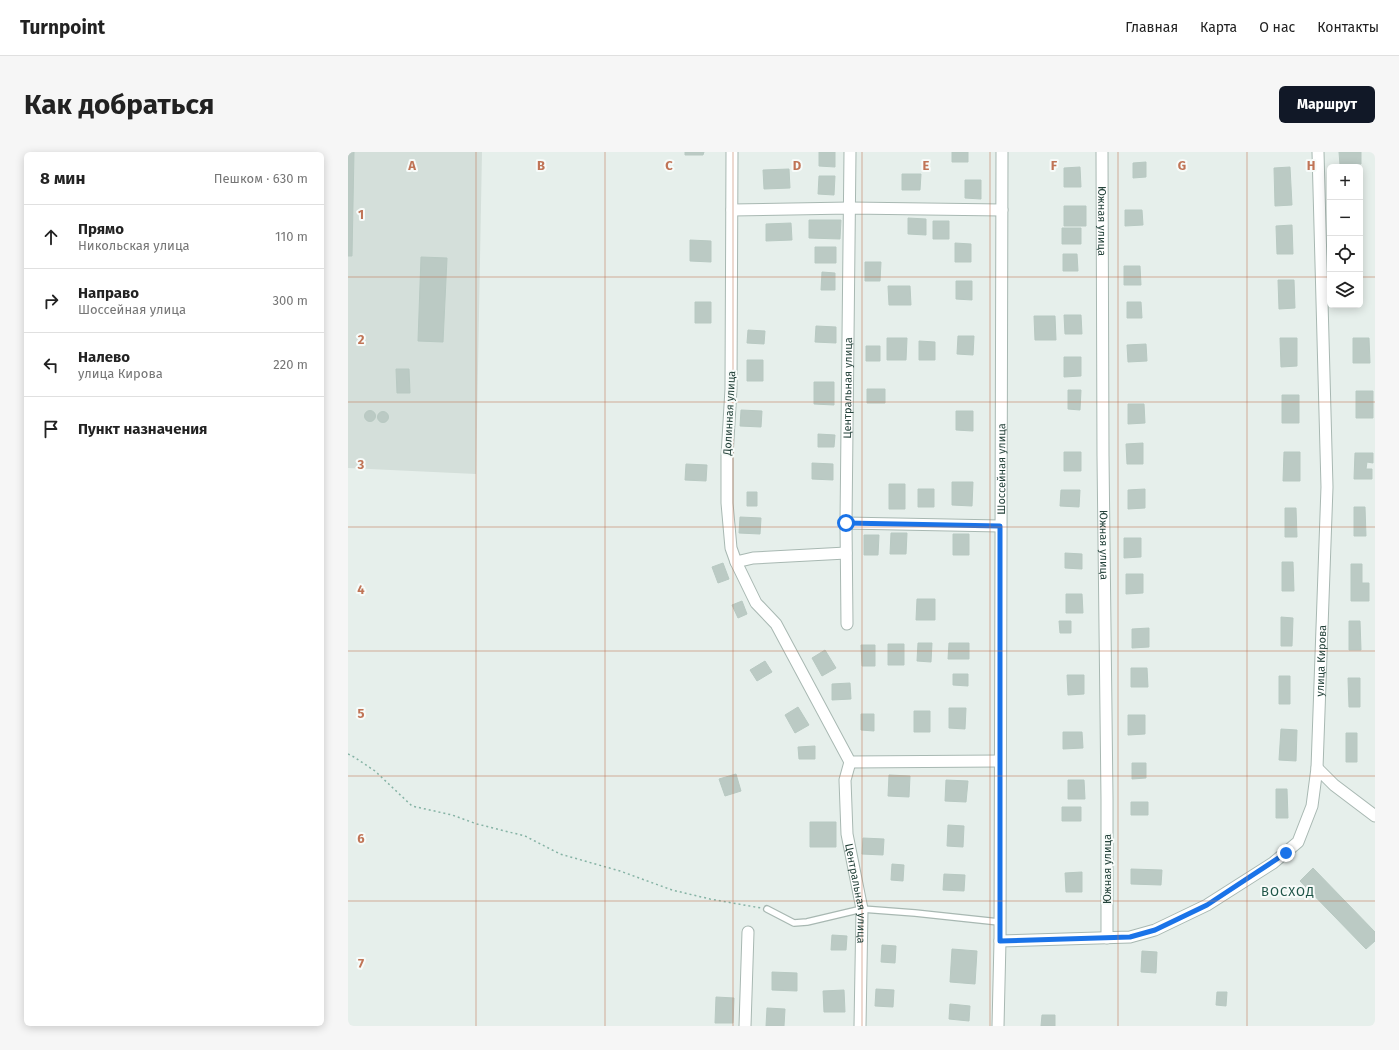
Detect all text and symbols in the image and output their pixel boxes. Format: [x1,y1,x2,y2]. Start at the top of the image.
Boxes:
text: Turnpoint [20,16,105,39]
text: Главная [1125,19,1178,36]
text: Карта [1200,19,1237,36]
text: О нас [1259,19,1295,36]
text: Контакты [1317,19,1379,36]
button: Маршрут [1279,86,1375,123]
text: Как добраться [24,88,214,121]
text: A [407,158,416,173]
text: B [537,158,545,173]
text: C [665,158,673,173]
text: D [793,158,802,173]
text: E [923,158,930,173]
text: F [1051,158,1058,173]
text: G [1178,158,1186,173]
text: H [1307,158,1315,173]
map controls [1327,164,1363,308]
button: + [1327,164,1363,200]
text: 8 мин [40,168,85,189]
text: Пешком · 630 m [214,171,308,186]
street label: Южная улица [1095,186,1108,256]
button: − [1327,200,1363,236]
text: 1 [358,207,364,222]
text: Прямо [78,220,124,238]
icon: ahead [40,226,62,248]
text: 110 m [275,229,308,244]
button: locate [1327,236,1363,272]
text: Никольская улица [78,238,190,253]
button: layers [1327,272,1363,308]
text: Направо [78,284,139,302]
icon: right [40,290,62,312]
text: 300 m [272,293,308,308]
text: Шоссейная улица [78,302,186,317]
text: 2 [358,332,365,347]
street label: Центральная улица [841,337,855,439]
text: Налево [78,348,130,366]
icon: left [40,354,62,376]
text: 220 m [273,357,308,372]
text: улица Кирова [78,366,163,381]
street label: Долинная улица [721,370,738,457]
icon: arrive [40,418,62,440]
text: Пункт назначения [78,420,207,438]
street label: Шоссейная улица [995,423,1008,515]
text: 3 [357,457,365,472]
street label: Южная улица [1097,510,1110,580]
route start [837,514,855,532]
text: 4 [357,582,365,597]
street label: улица Кирова [1314,625,1329,697]
text: 5 [358,706,365,721]
text: 6 [357,831,365,846]
street label: Южная улица [1101,834,1114,904]
street label: Центральная улица [842,842,868,944]
route end [1277,844,1295,862]
district label: ВОСХОД [1261,884,1315,899]
text: 7 [358,956,364,971]

